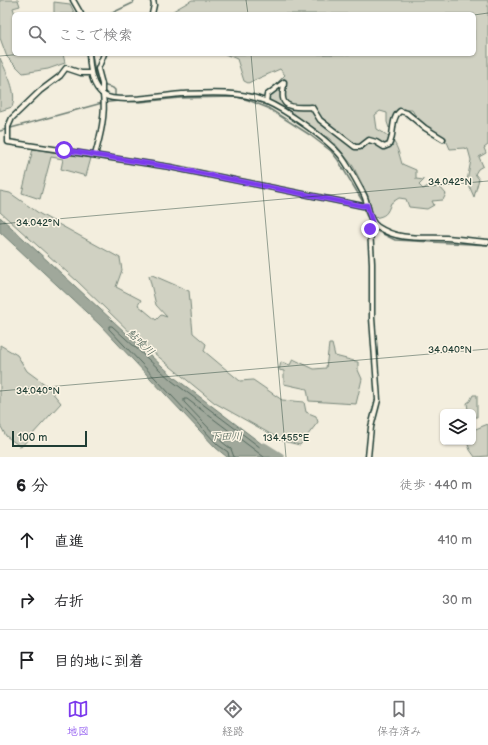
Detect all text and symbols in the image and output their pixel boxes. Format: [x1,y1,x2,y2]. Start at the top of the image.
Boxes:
search box [12,12,476,56]
icon: search [26,23,48,45]
text: ここで検索 [58,26,133,45]
route start [55,141,73,159]
text: 34.042°N [428,176,472,188]
text: 34.042°N [16,217,60,229]
route end [361,220,379,238]
water label: 鮎喰川 [124,326,157,358]
text: 34.040°N [428,344,472,356]
text: 34.040°N [16,385,60,397]
map controls [440,409,476,445]
button: layers [440,409,476,445]
scale bar [12,429,87,448]
water label: 下田川 [210,430,243,443]
text: 100 m [18,431,47,444]
text: 134.455°E [263,432,310,444]
text: 6 分 [16,476,48,496]
text: 徒歩 · 440 m [400,477,472,493]
icon: ahead [16,529,38,551]
text: 直進 [54,532,84,551]
text: 410 m [437,532,472,548]
icon: right [16,589,38,611]
text: 右折 [54,592,84,611]
text: 30 m [442,592,472,608]
icon: arrive [16,649,38,671]
text: 目的地に到着 [54,652,144,671]
tab: 地図 [67,698,89,738]
tab: 経路 [222,698,244,738]
tab: 保存済み [377,698,421,738]

